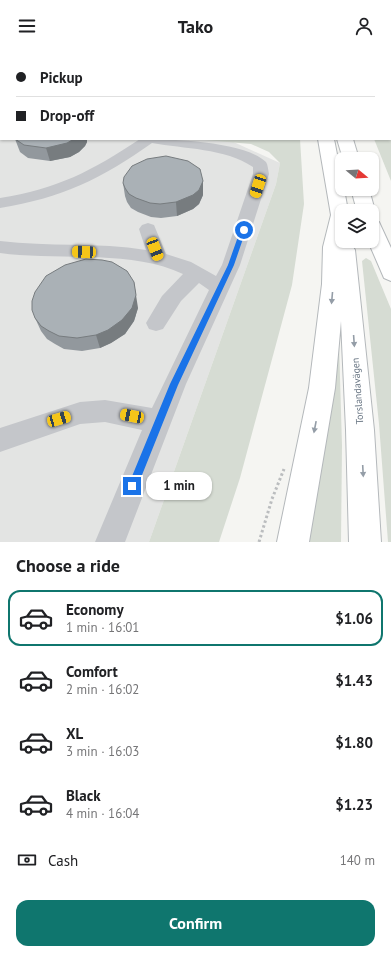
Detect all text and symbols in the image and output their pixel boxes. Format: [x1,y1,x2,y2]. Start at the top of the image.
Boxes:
icon: menu [16,15,38,37]
text: Tako [178,15,213,38]
icon: person [353,15,375,37]
text: Pickup [40,68,83,87]
text: Drop-off [40,106,94,125]
north arrow [335,152,379,196]
map controls [335,152,379,248]
car [249,173,267,199]
button: layers [335,204,379,248]
route start [235,221,253,239]
car [145,236,165,262]
car [72,246,96,258]
one-way arrow [328,292,335,304]
one-way arrow [350,335,357,347]
street label: Torslandavägen [349,357,366,425]
car [119,408,145,424]
car [46,410,72,428]
one-way arrow [311,421,317,433]
one-way arrow [359,465,366,477]
callout: 1 min [146,472,212,500]
route end [123,477,141,495]
text: 1 min [163,477,195,494]
text: Choose a ride [16,554,120,577]
icon: car [18,600,54,636]
text: Economy [66,600,124,619]
text: $1.06 [335,609,373,628]
text: 1 min · 16:01 [66,619,139,636]
icon: car [18,662,54,698]
text: Comfort [66,662,118,681]
text: $1.43 [335,671,373,690]
text: 2 min · 16:02 [66,681,139,698]
icon: car [18,724,54,760]
text: XL [66,724,83,743]
text: $1.80 [335,733,373,752]
text: 3 min · 16:03 [66,743,139,760]
icon: car [18,786,54,822]
text: Black [66,786,101,805]
text: $1.23 [335,795,373,814]
text: 4 min · 16:04 [66,805,139,822]
icon: cash [16,849,38,871]
text: Cash [48,851,78,870]
text: 140 m [340,852,375,869]
button: Confirm [16,900,375,946]

